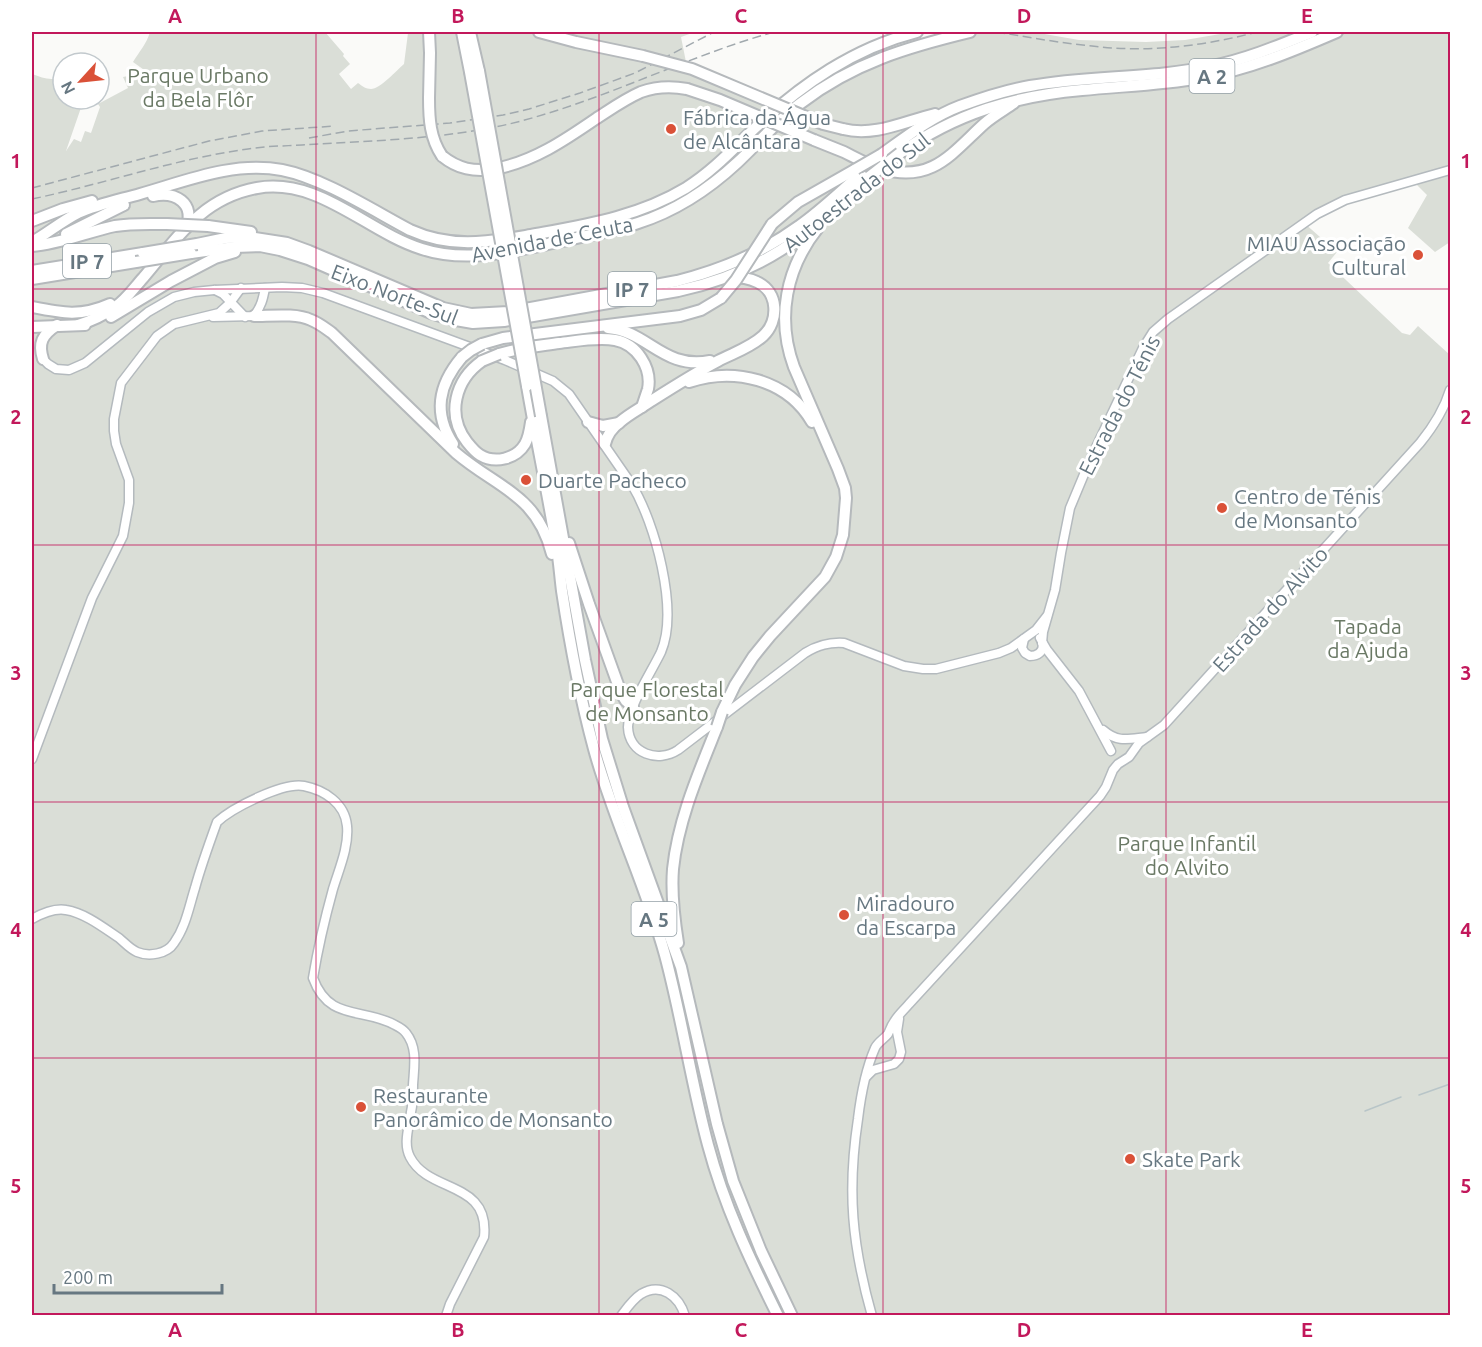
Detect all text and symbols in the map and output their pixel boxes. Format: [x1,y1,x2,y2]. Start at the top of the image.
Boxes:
text: A [168,4,182,27]
text: B [451,4,465,27]
text: C [735,4,748,27]
text: D [1017,4,1031,27]
text: E [1301,4,1313,27]
north arrow [51,51,111,111]
road number: A 2 [1190,59,1234,93]
park label: Parque Urbano da Bela Flôr [127,63,269,111]
text: N [57,78,78,97]
place label: Fábrica da Água de Alcântara [683,105,831,153]
marker: Fábrica da Água de Alcântara [664,122,678,136]
street label: Autoestrada do Sul [778,127,934,257]
text: 1 [10,149,22,172]
text: 1 [1460,149,1472,172]
street label: Avenida de Ceuta [469,212,635,266]
place label: MIAU Associação Cultural [1247,231,1406,279]
road number: IP 7 [63,244,111,278]
marker: MIAU Associação Cultural [1411,248,1425,262]
street label: Eixo Norte-Sul [328,259,462,329]
road number: IP 7 [608,272,656,306]
street label: Estrada do Ténis [1073,331,1165,479]
text: 2 [10,405,22,428]
text: 2 [1460,405,1472,428]
place label: Duarte Pacheco [538,468,687,492]
marker: Duarte Pacheco [519,473,533,487]
place label: Centro de Ténis de Monsanto [1234,484,1381,532]
marker: Centro de Ténis de Monsanto [1215,501,1229,515]
street label: Estrada do Alvito [1208,541,1332,677]
park label: Tapada da Ajuda [1327,614,1409,662]
text: 3 [10,661,22,684]
text: 3 [1460,661,1472,684]
park label: Parque Florestal de Monsanto [570,677,724,725]
park label: Parque Infantil do Alvito [1118,831,1256,879]
place label: Miradouro da Escarpa [856,891,956,939]
road number: A 5 [632,902,676,936]
marker: Miradouro da Escarpa [837,908,851,922]
text: 4 [10,918,22,941]
text: 4 [1460,918,1472,941]
place label: Restaurante Panorâmico de Monsanto [373,1083,613,1131]
marker: Restaurante Panorâmico de Monsanto [354,1100,368,1114]
place label: Skate Park [1142,1147,1241,1171]
marker: Skate Park [1123,1152,1137,1166]
text: 5 [10,1174,22,1197]
text: 5 [1460,1174,1472,1197]
scale bar [54,1257,222,1295]
text: 200 m [63,1267,113,1287]
text: A [168,1318,182,1341]
text: B [451,1318,465,1341]
text: C [735,1318,748,1341]
text: D [1017,1318,1031,1341]
text: E [1301,1318,1313,1341]

